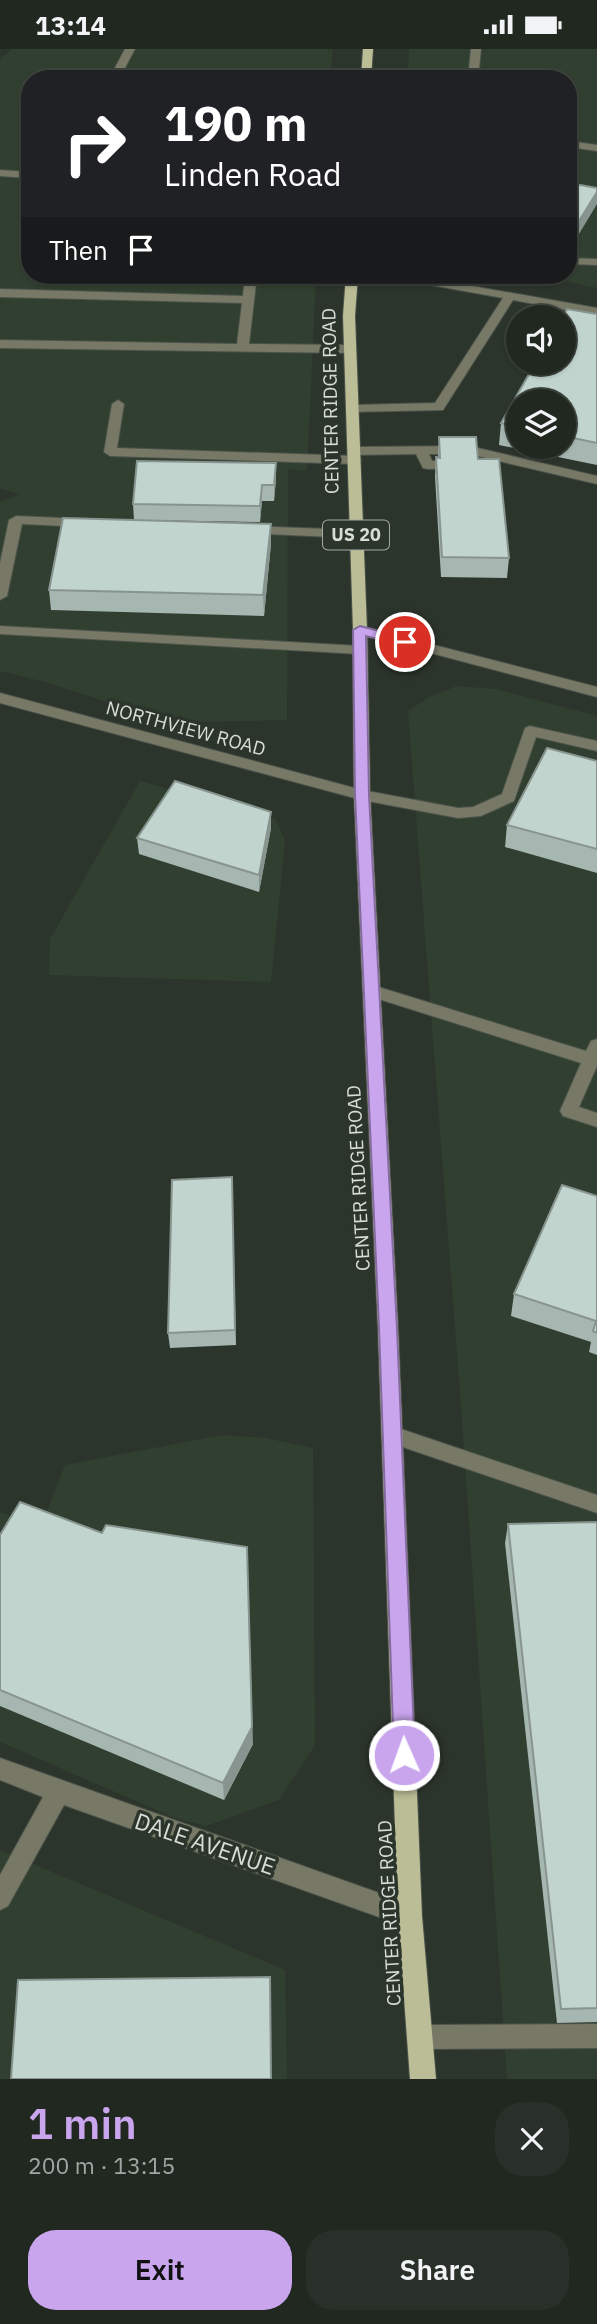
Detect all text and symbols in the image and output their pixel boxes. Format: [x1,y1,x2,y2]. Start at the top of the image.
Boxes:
text: 13:14 [35,8,106,42]
text: 190 m [164,91,308,154]
icon: right [49,98,140,189]
text: Linden Road [164,153,342,195]
icon: arrive [122,231,160,269]
text: Then [49,233,108,267]
map controls [506,305,576,459]
button: sound [506,305,576,375]
street label: CENTER RIDGE ROAD [316,308,344,494]
button: layers [506,389,576,459]
road number: US 20 [323,521,389,549]
pin [375,612,435,672]
icon: arrive [386,623,424,661]
street label: NORTHVIEW ROAD [103,695,269,761]
street label: CENTER RIDGE ROAD [341,1084,375,1272]
position arrow [367,1718,441,1792]
street label: DALE AVENUE [131,1805,280,1881]
street label: CENTER RIDGE ROAD [372,1819,406,2007]
text: 1 min [28,2096,137,2151]
button: close [495,2102,569,2176]
text: 200 m · 13:15 [28,2150,175,2180]
button: Exit [28,2230,292,2310]
button: Share [306,2230,569,2310]

